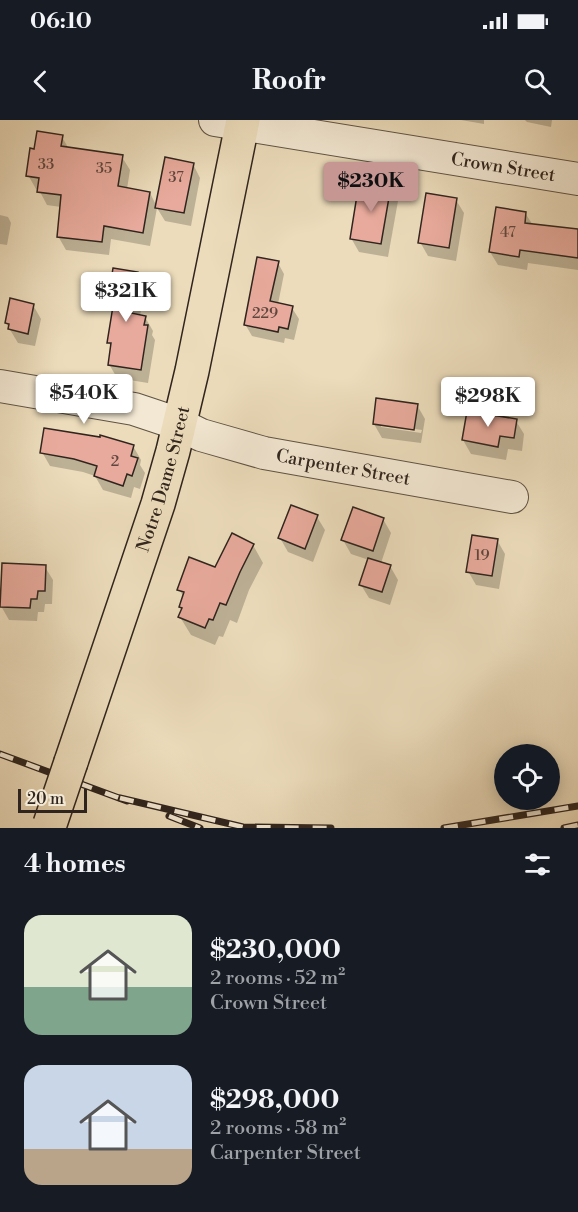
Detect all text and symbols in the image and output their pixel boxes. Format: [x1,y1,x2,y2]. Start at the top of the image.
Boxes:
text: 06:10 [30,8,92,35]
text: Roofr [252,64,326,98]
icon: back [24,65,57,98]
icon: search [521,65,554,98]
street label: Crown Street [449,147,558,187]
house number: 33 [38,155,54,174]
house number: 35 [96,159,112,178]
pin: $230K [329,162,413,213]
house number: 37 [168,168,184,187]
text: $230K [337,169,405,194]
house number: 47 [500,223,516,242]
pin: $321K [84,272,168,323]
text: $321K [95,279,157,304]
house number: 229 [252,304,278,323]
pin: $540K [42,374,126,425]
pin: $298K [446,377,530,428]
text: $540K [50,381,118,406]
text: $298K [455,384,521,409]
street label: Notre Dame Street [131,403,195,555]
street label: Carpenter Street [274,444,413,490]
house number: 2 [111,452,119,471]
house number: 19 [474,546,490,565]
map controls [494,744,560,810]
button: locate [494,744,560,810]
scale bar [18,786,87,814]
text: 20 m [27,789,64,809]
text: 4 homes [24,848,126,880]
icon: filters [521,848,554,881]
text: $230,000 [210,934,341,966]
icon: home [72,939,144,1011]
text: 2 rooms · 52 m² [210,966,345,991]
text: Crown Street [210,991,327,1016]
text: $298,000 [210,1084,339,1116]
icon: home [72,1089,144,1161]
text: 2 rooms · 58 m² [210,1116,346,1141]
text: Carpenter Street [210,1141,361,1166]

